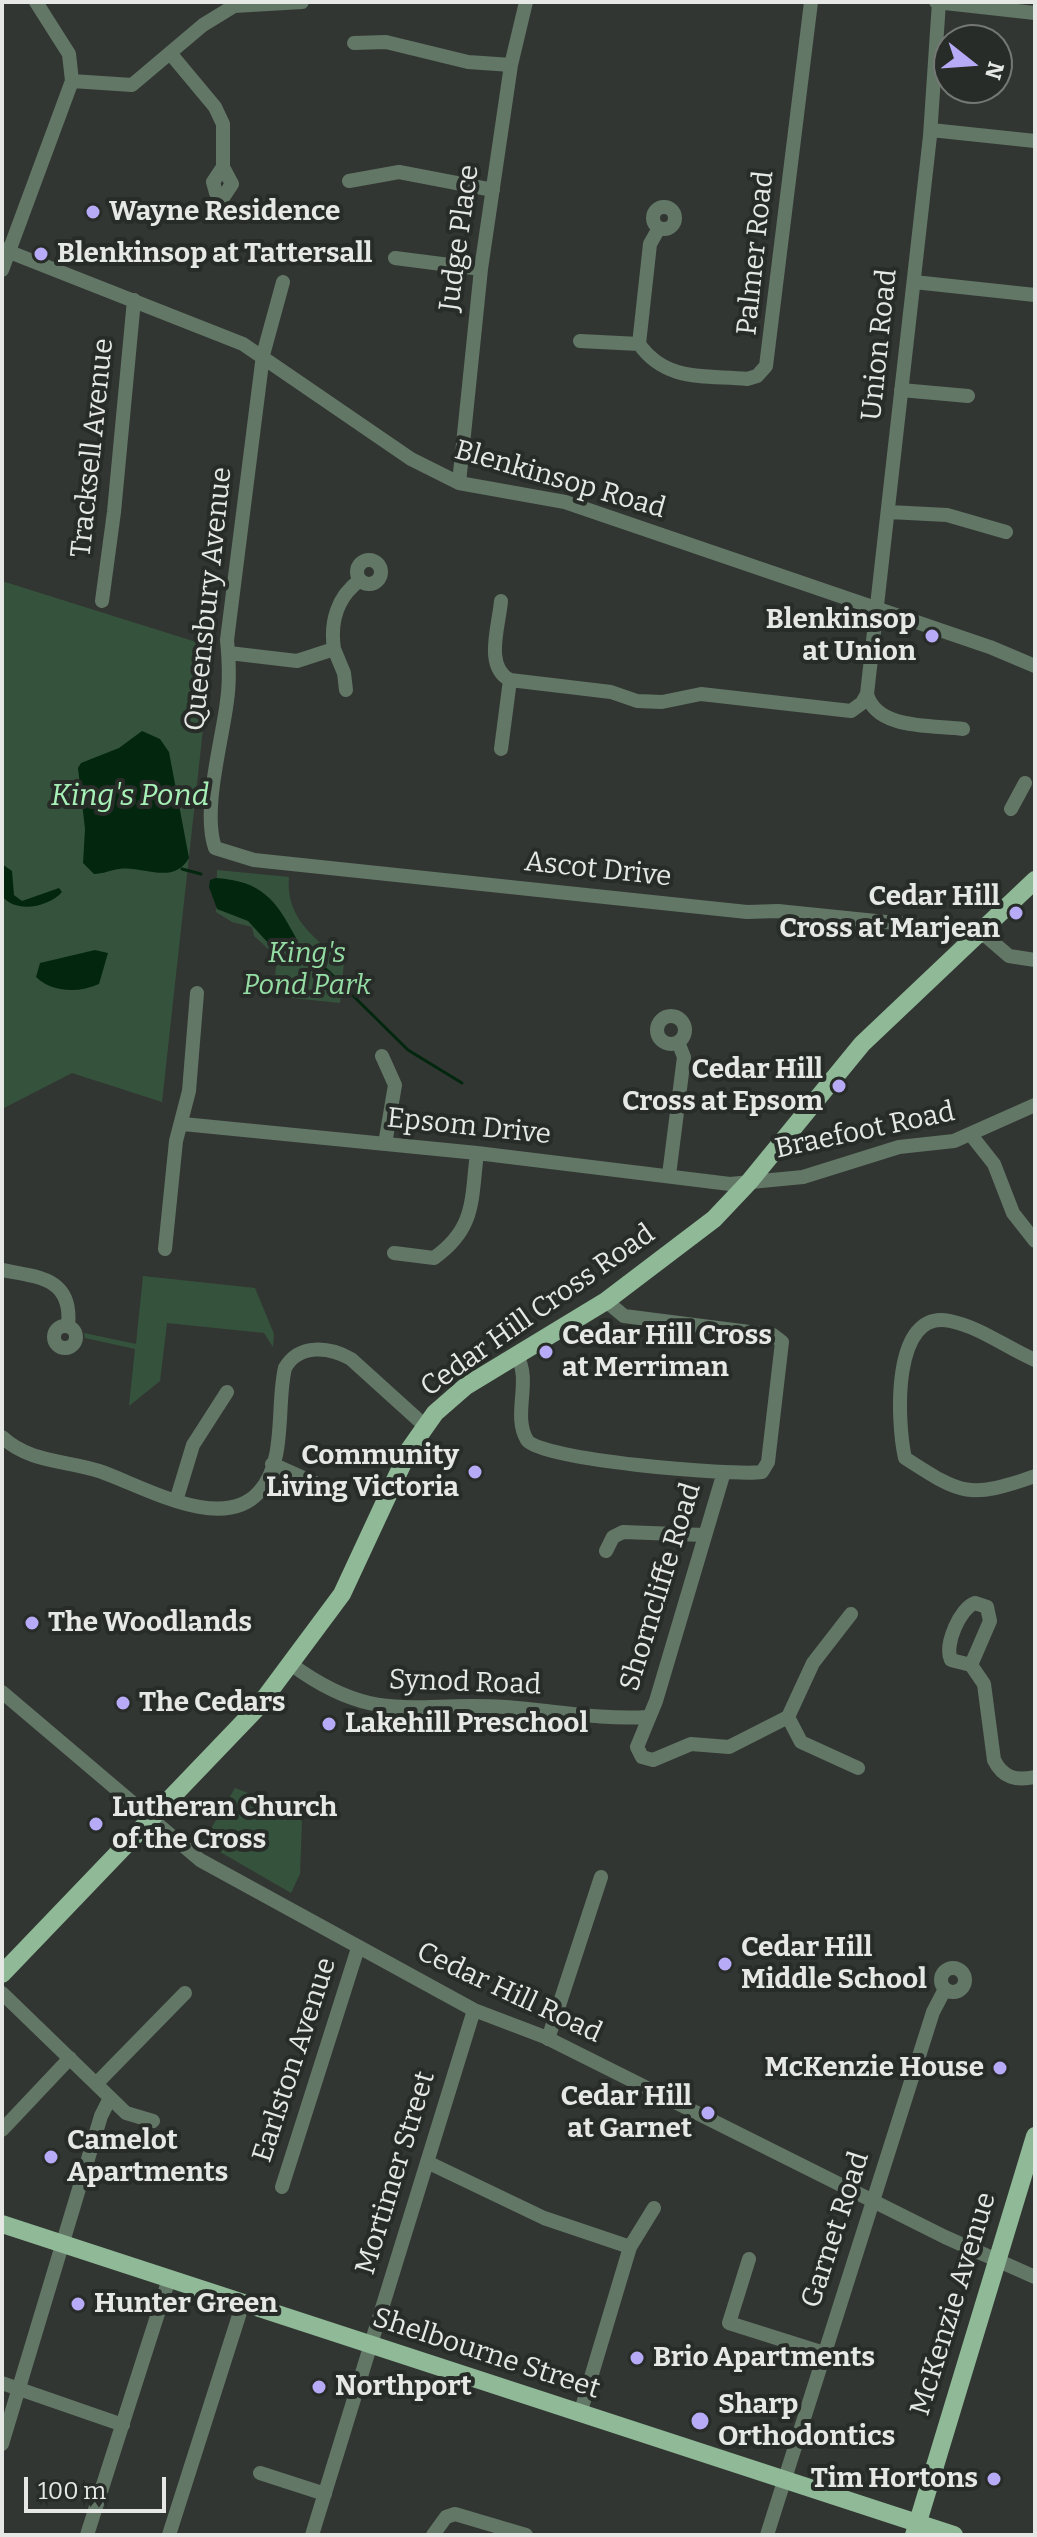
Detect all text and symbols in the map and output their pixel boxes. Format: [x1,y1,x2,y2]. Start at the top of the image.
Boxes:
north arrow [933,24,1013,104]
text: N [979,59,1010,83]
street label: Judge Place [433,163,487,313]
street label: Palmer Road [731,169,781,337]
place label: Wayne Residence [109,195,340,229]
marker: Wayne Residence [84,203,102,221]
place label: Blenkinsop at Tattersall [57,237,373,271]
marker: Blenkinsop at Tattersall [32,245,50,263]
street label: Union Road [855,268,905,422]
street label: Tracksell Avenue [65,337,121,559]
street label: Blenkinsop Road [451,434,669,526]
street label: Queensbury Avenue [178,465,240,733]
place label: Blenkinsop at Union [766,603,916,669]
marker: Blenkinsop at Union [923,627,941,645]
water label: King's Pond [51,779,209,815]
street label: Ascot Drive [523,846,673,894]
place label: Cedar Hill Cross at Marjean [779,880,1000,946]
marker: Cedar Hill Cross at Marjean [1007,904,1025,922]
park label: King's Pond Park [243,937,371,1003]
place label: Cedar Hill Cross at Epsom [622,1053,823,1119]
marker: Cedar Hill Cross at Epsom [830,1077,848,1095]
street label: Braefoot Road [772,1096,958,1166]
street label: Epsom Drive [385,1102,553,1152]
street label: Cedar Hill Cross Road [415,1218,661,1404]
place label: Cedar Hill Cross at Merriman [562,1319,772,1385]
marker: Cedar Hill Cross at Merriman [537,1343,555,1361]
place label: Community Living Victoria [266,1439,459,1505]
marker: Community Living Victoria [466,1463,484,1481]
street label: Shorncliffe Road [613,1479,709,1695]
place label: The Woodlands [48,1606,252,1640]
marker: The Woodlands [23,1614,41,1632]
street label: Synod Road [388,1664,542,1702]
place label: The Cedars [139,1686,286,1720]
marker: The Cedars [114,1694,132,1712]
place label: Lakehill Preschool [345,1707,588,1741]
marker: Lakehill Preschool [320,1715,338,1733]
place label: Lutheran Church of the Cross [112,1791,337,1857]
marker: Lutheran Church of the Cross [87,1815,105,1833]
place label: Cedar Hill Middle School [741,1931,927,1997]
street label: Cedar Hill Road [411,1935,607,2051]
street label: Earlston Avenue [246,1953,344,2167]
marker: Cedar Hill Middle School [716,1955,734,1973]
place label: McKenzie House [764,2051,984,2085]
marker: McKenzie House [991,2059,1009,2077]
street label: Mortimer Street [349,2067,443,2279]
place label: Cedar Hill at Garnet [561,2080,692,2146]
marker: Cedar Hill at Garnet [699,2104,717,2122]
place label: Camelot Apartments [67,2124,228,2190]
marker: Camelot Apartments [42,2148,60,2166]
street label: Garnet Road [795,2148,877,2312]
street label: McKenzie Avenue [904,2188,1004,2420]
place label: Hunter Green [94,2287,277,2321]
marker: Hunter Green [69,2295,87,2313]
street label: Shelbourne Street [368,2301,604,2407]
place label: Brio Apartments [653,2341,875,2375]
marker: Brio Apartments [628,2349,646,2367]
place label: Northport [335,2370,472,2404]
marker: Northport [310,2378,328,2396]
place label: Sharp Orthodontics [718,2388,895,2454]
marker: Sharp Orthodontics [689,2410,711,2432]
scale bar [28,2461,170,2511]
place label: Tim Hortons [811,2462,978,2496]
marker: Tim Hortons [985,2470,1003,2488]
text: 100 m [38,2477,106,2505]

